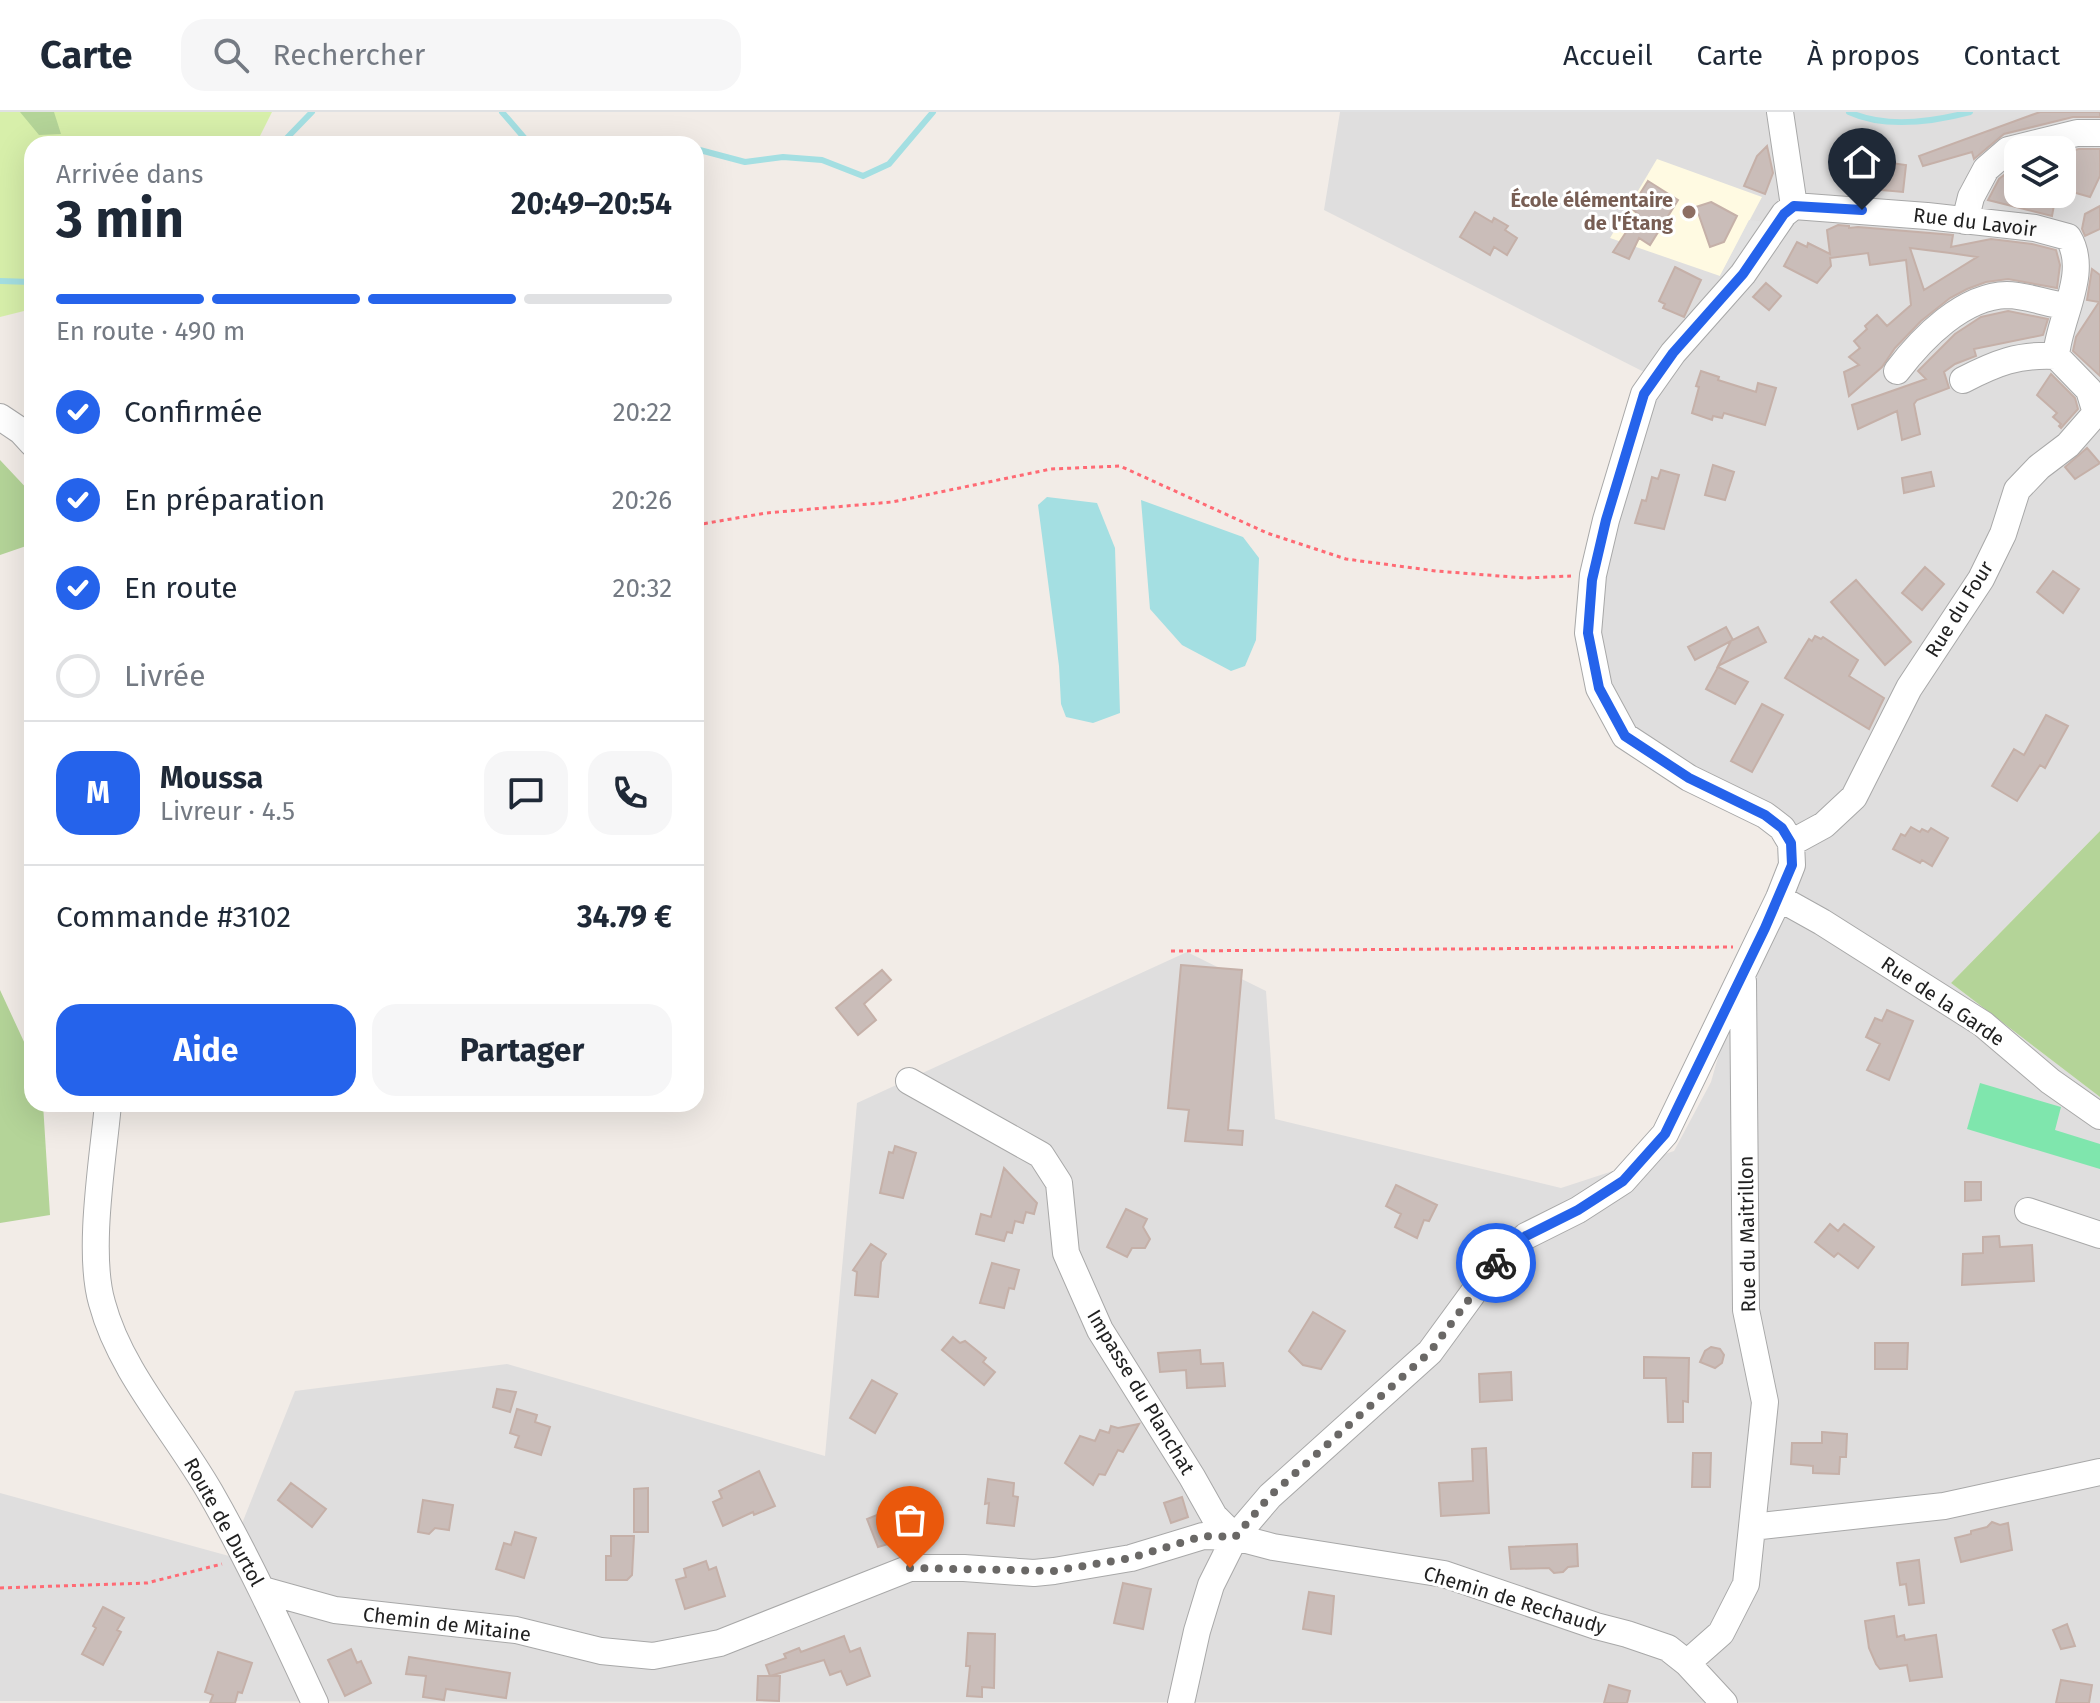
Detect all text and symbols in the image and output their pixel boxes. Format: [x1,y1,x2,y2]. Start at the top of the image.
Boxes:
search box [181,19,741,91]
text: Carte [40,32,133,78]
icon: search [209,33,253,77]
text: Rechercher [273,37,425,73]
text: Accueil [1563,39,1653,72]
text: Carte [1697,39,1763,72]
text: À propos [1807,39,1919,72]
text: Contact [1963,39,2060,72]
pin [1828,128,1896,210]
map controls [2004,136,2076,208]
button: layers [2004,136,2076,208]
icon: home [1840,140,1884,184]
text: Arrivée dans [56,159,203,190]
text: 20:49–20:54 [511,186,672,222]
place label: École élémentaire de l'Étang [1510,187,1674,235]
text: 3 min [56,188,184,251]
marker: École élémentaire de l'Étang [1680,203,1698,221]
street label: Rue du Lavoir [1912,203,2038,241]
text: En route · 490 m [56,316,245,347]
icon: check [56,390,100,434]
text: Confirmée [124,394,263,430]
text: 20:22 [613,397,672,428]
icon: check [56,478,100,522]
text: En préparation [124,482,325,518]
text: 20:26 [612,485,672,516]
street label: Rue du Four [1920,556,1998,662]
icon: check [56,566,100,610]
text: En route [124,570,238,606]
text: 20:32 [613,573,672,604]
text: Livrée [124,658,206,694]
button: chat [484,751,568,835]
button: phone [588,751,672,835]
text: Moussa [160,760,263,796]
text: M [86,775,110,811]
text: Livreur · 4.5 [160,796,295,827]
text: Commande #3102 [56,899,291,935]
text: 34.79 € [577,899,672,935]
street label: Rue de la Garde [1877,951,2009,1051]
button: Aide [56,1004,356,1096]
button: Partager [372,1004,672,1096]
street label: Rue du Maitrillon [1734,1156,1760,1312]
courier [1456,1223,1536,1303]
icon: bike [1474,1241,1518,1285]
street label: Impasse du Planchat [1082,1305,1200,1479]
street label: Route de Durtol [179,1454,269,1591]
pin [876,1486,944,1568]
icon: bag [888,1498,932,1542]
street label: Chemin de Rechaudy [1421,1561,1609,1639]
street label: Chemin de Mitaine [362,1602,532,1646]

